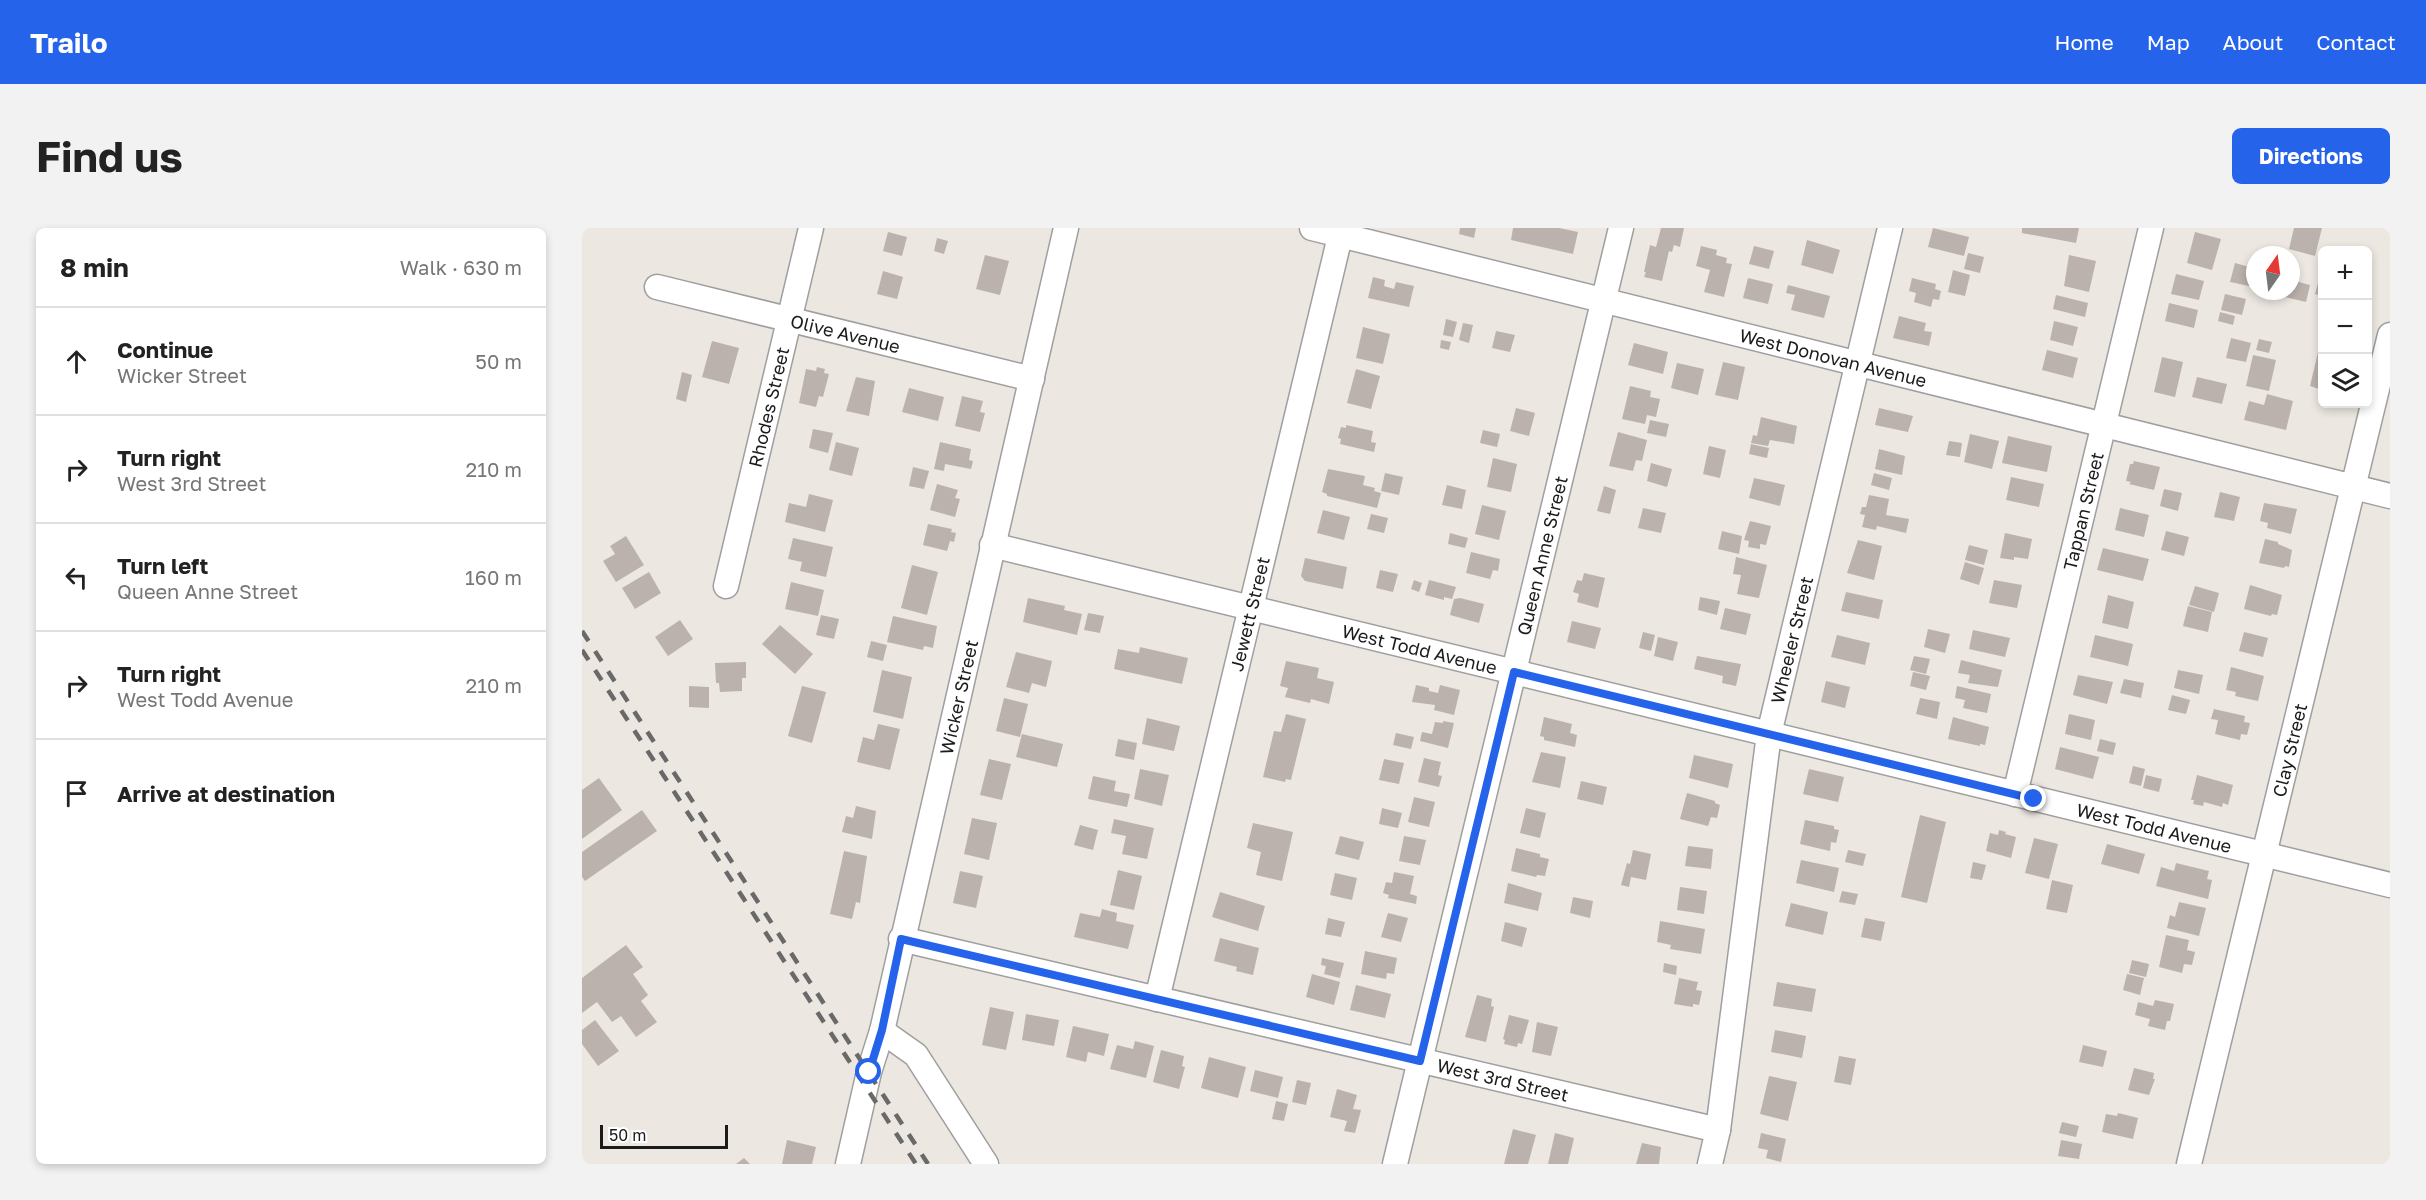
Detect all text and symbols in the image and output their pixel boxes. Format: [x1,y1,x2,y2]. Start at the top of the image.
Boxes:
text: Trailo [30,26,108,59]
text: Home [2054,29,2114,55]
text: Map [2147,29,2190,55]
text: About [2223,29,2283,55]
text: Contact [2316,29,2396,55]
button: Directions [2232,128,2390,184]
text: Find us [36,131,183,181]
north arrow [2246,246,2300,300]
map controls [2318,246,2372,408]
button: + [2318,246,2372,300]
text: 8 min [60,252,129,283]
text: Walk · 630 m [400,255,522,279]
button: − [2318,300,2372,354]
street label: Olive Avenue [788,309,903,357]
street label: West Donovan Avenue [1737,324,1929,391]
text: Continue [117,336,213,363]
icon: ahead [60,345,93,378]
street label: Rhodes Street [744,345,793,469]
text: 50 m [475,349,522,373]
button: layers [2318,354,2372,408]
text: Wicker Street [117,363,247,387]
text: Turn right [117,444,221,471]
street label: Tappan Street [2058,450,2108,572]
icon: right [60,453,93,486]
text: 210 m [466,457,522,481]
text: West 3rd Street [117,471,266,495]
street label: Queen Anne Street [1512,474,1572,637]
text: Turn left [117,552,208,579]
street label: Jewett Street [1225,554,1274,673]
icon: left [60,561,93,594]
text: 160 m [465,565,522,589]
street label: Wheeler Street [1766,574,1817,706]
text: Queen Anne Street [117,579,298,603]
street label: West Todd Avenue [1340,620,1499,678]
street label: Wicker Street [935,638,982,757]
text: Turn right [117,660,221,687]
icon: right [60,669,93,702]
text: 210 m [466,673,522,697]
text: West Todd Avenue [117,687,293,711]
street label: Clay Street [2267,701,2311,799]
icon: arrive [60,777,93,810]
text: Arrive at destination [117,780,335,807]
route end [2020,785,2046,811]
street label: West Todd Avenue [2074,798,2234,857]
street label: West 3rd Street [1435,1054,1571,1106]
route start [855,1058,881,1084]
scale bar [600,1122,728,1150]
text: 50 m [609,1125,646,1145]

